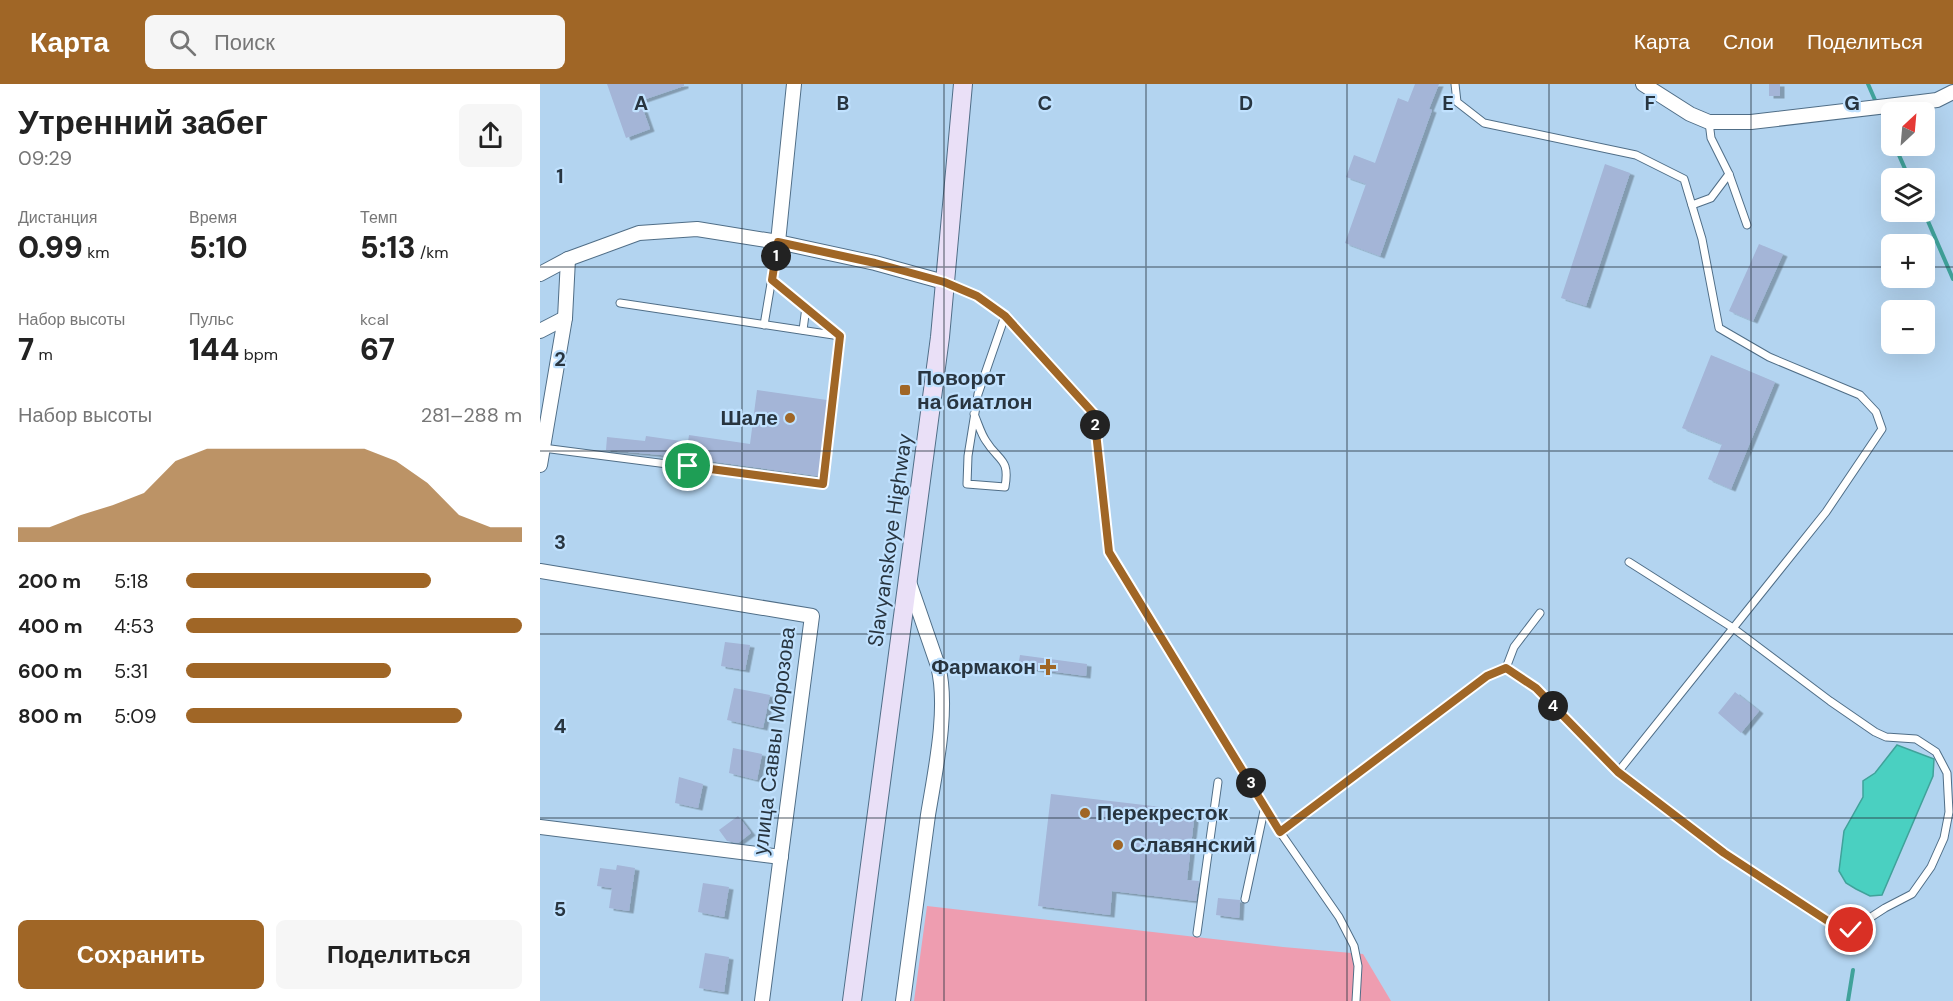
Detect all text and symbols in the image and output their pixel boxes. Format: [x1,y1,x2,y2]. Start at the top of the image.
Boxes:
search box [145,15,565,69]
text: Карта [30,24,109,61]
icon: search [166,26,199,59]
text: Поиск [214,28,275,57]
text: Карта [1634,28,1690,56]
text: Слои [1723,28,1774,56]
text: Поделиться [1807,28,1923,56]
text: A [634,90,648,116]
text: B [837,90,849,116]
text: C [1038,90,1052,116]
text: D [1239,90,1253,116]
text: E [1442,90,1454,116]
text: F [1644,90,1656,116]
text: G [1844,90,1860,116]
text: Утренний забег [18,101,268,144]
north arrow [1881,102,1935,156]
map controls [1881,102,1935,354]
button: share [459,104,522,167]
text: 09:29 [18,145,72,171]
text: 1 [556,163,564,189]
button: layers [1881,168,1935,222]
text: Дистанция [18,207,97,228]
text: Время [189,207,237,228]
text: Темп [360,207,397,228]
text: 0.99 [18,228,83,267]
text: 5:10 [189,228,248,267]
text: 5:13 [360,228,416,267]
button: + [1881,234,1935,288]
pin: 1 [761,241,791,271]
text: km [83,242,110,263]
text: /km [416,242,449,263]
text: 1 [773,245,779,266]
button: − [1881,300,1935,354]
text: Набор высоты [18,309,125,330]
text: Пульс [189,309,234,330]
text: kcal [360,309,389,330]
text: 7 [18,330,34,369]
text: 144 [189,330,239,369]
text: 67 [360,330,395,369]
text: m [34,344,53,365]
text: bpm [239,344,278,365]
text: 2 [554,346,566,372]
place label: Поворот на биатлон [917,364,1032,416]
marker: Поворот на биатлон [898,383,912,397]
text: Набор высоты [18,402,152,428]
text: 281–288 m [421,402,522,428]
place label: Шале [720,404,778,432]
pin: 2 [1080,410,1110,440]
marker: Шале [783,411,797,425]
text: 2 [1090,414,1100,435]
street label: Slavyanskoye Highway [861,431,919,649]
pin [662,440,713,491]
icon: arrive [671,449,704,482]
text: 3 [554,529,566,555]
text: 200 m [18,568,81,594]
text: 5:18 [114,568,149,594]
text: 400 m [18,613,83,639]
text: 4:53 [114,613,154,639]
street label: улица Саввы Морозова [746,625,802,857]
place label: Фармакон [931,653,1036,681]
text: 600 m [18,658,82,684]
text: 5:31 [114,658,148,684]
marker: Фармакон [1041,660,1055,674]
pin: 4 [1538,691,1568,721]
text: 4 [1548,695,1558,716]
text: 800 m [18,703,82,729]
text: 5:09 [114,703,156,729]
text: 4 [554,713,567,739]
pin: 3 [1236,768,1266,798]
text: 3 [1246,772,1256,793]
place label: Перекресток [1097,799,1229,827]
marker: Перекресток [1078,806,1092,820]
place label: Славянский [1130,831,1256,859]
marker: Славянский [1111,838,1125,852]
text: 5 [554,896,566,922]
pin [1825,904,1876,955]
icon: check [1834,913,1867,946]
button: Сохранить [18,920,264,989]
button: Поделиться [276,920,522,989]

